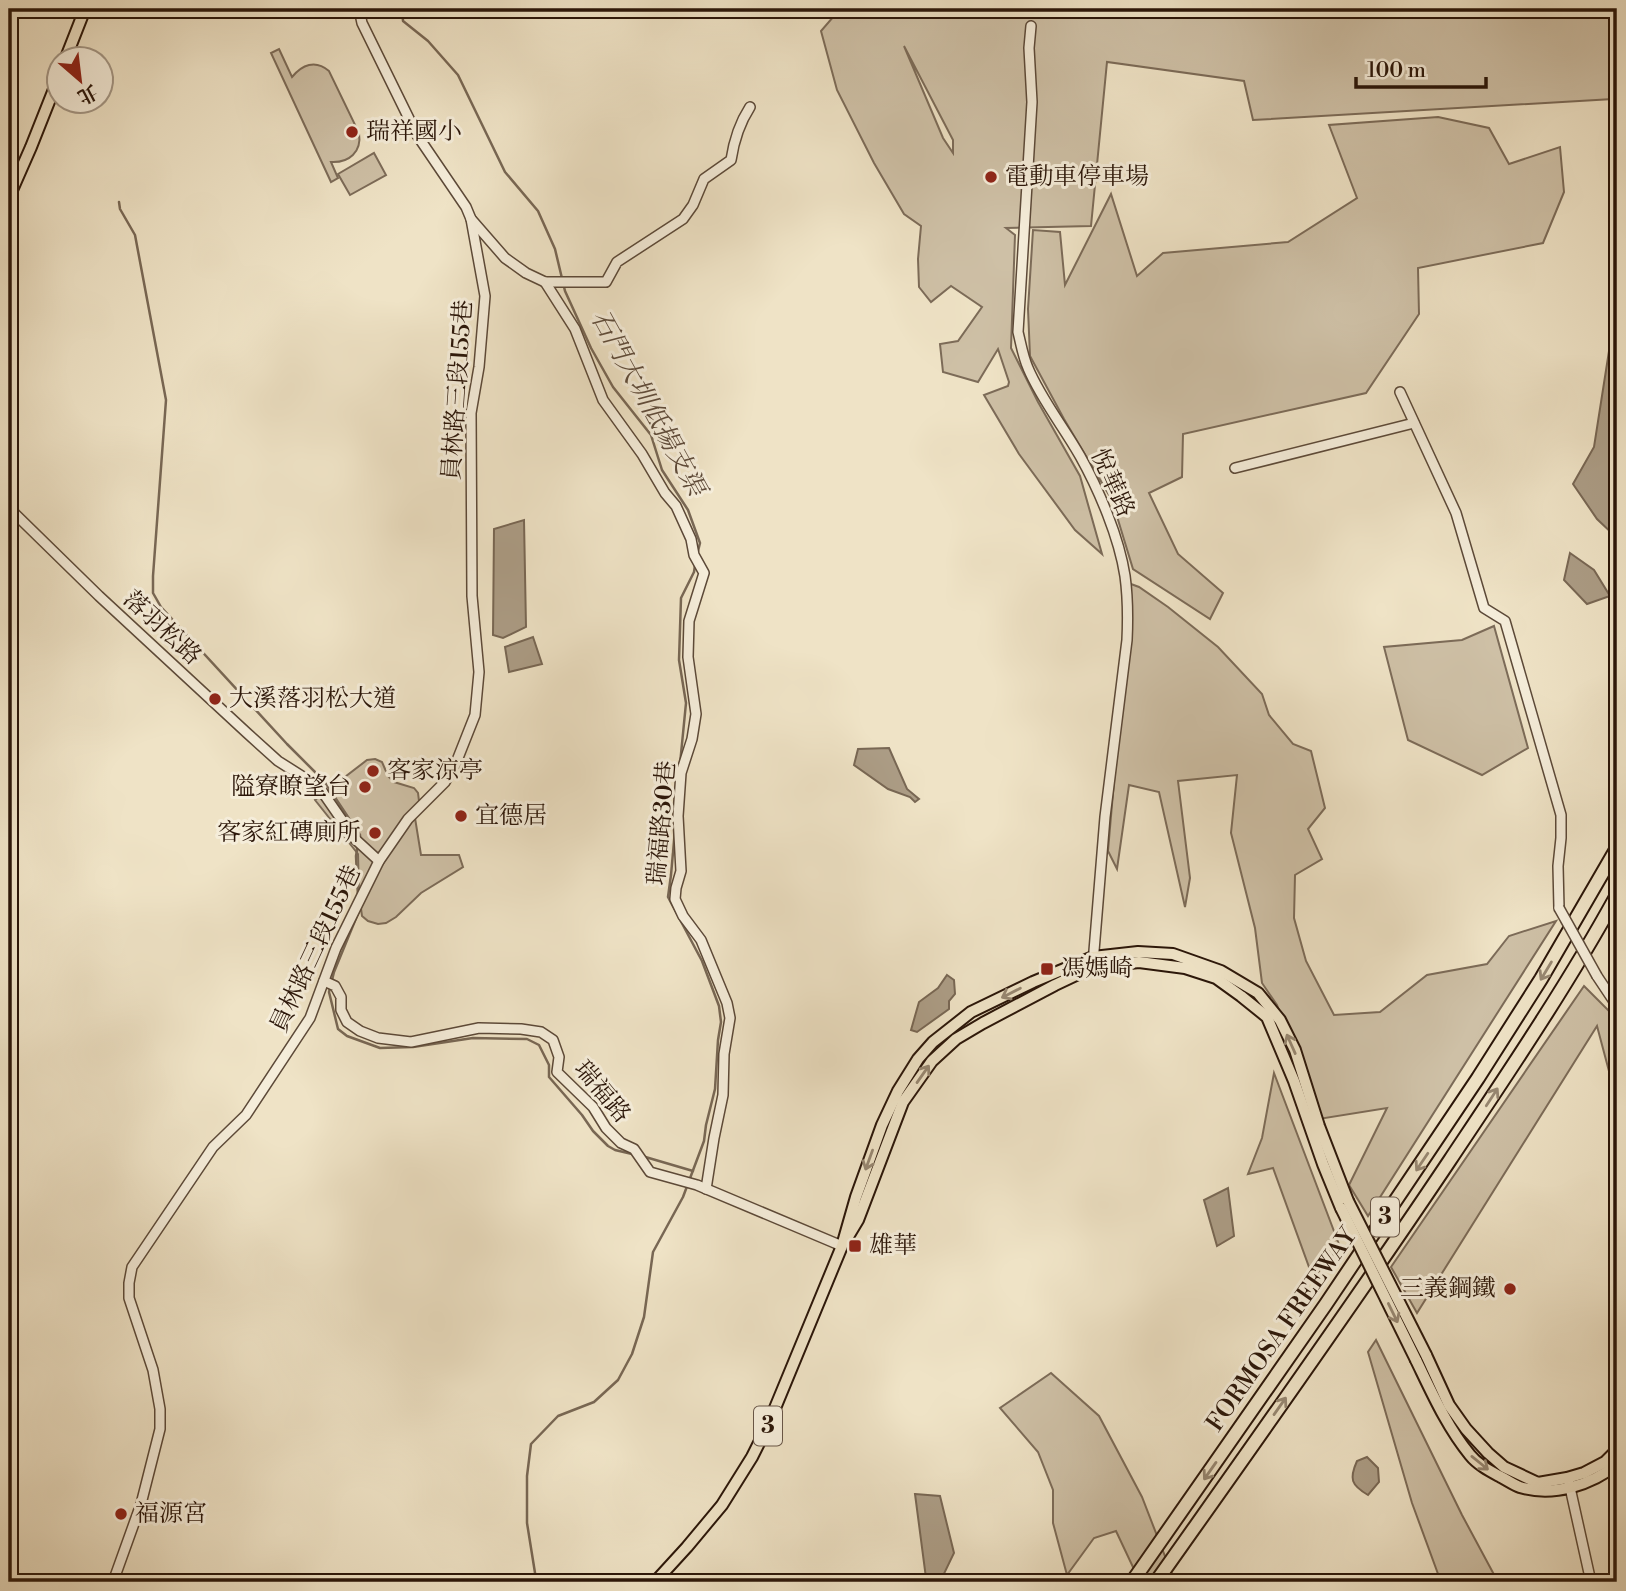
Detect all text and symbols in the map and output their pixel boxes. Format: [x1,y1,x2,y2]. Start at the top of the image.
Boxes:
north arrow [46,46,116,116]
scale bar [1356,46,1486,90]
text: 100 m [1367,58,1426,84]
text: 北 [73,79,102,109]
place label: 瑞祥國小 [366,117,462,147]
marker: 瑞祥國小 [344,124,360,140]
place label: 電動車停車場 [1005,162,1149,192]
marker: 電動車停車場 [983,169,999,185]
street label: 員林路三段155巷 [437,299,479,481]
water label: 石門大圳低揚支渠 [584,304,714,504]
street label: 悅華路 [1084,444,1140,522]
street label: 落羽松路 [117,584,207,672]
place label: 大溪落羽松大道 [229,684,397,714]
marker: 大溪落羽松大道 [207,691,223,707]
place label: 客家涼亭 [387,756,483,786]
street label: 瑞福路30巷 [642,759,682,887]
marker: 客家涼亭 [365,763,381,779]
place label: 隘寮瞭望台 [231,772,351,802]
marker: 隘寮瞭望台 [357,779,373,795]
place label: 宜德居 [475,801,547,831]
marker: 宜德居 [453,808,469,824]
place label: 客家紅磚廁所 [217,818,361,848]
marker: 客家紅磚廁所 [367,825,383,841]
street label: 員林路三段155巷 [264,861,368,1037]
place label: 馮媽崎 [1061,954,1133,984]
one-way arrow [1538,960,1552,980]
marker: 馮媽崎 [1039,961,1055,977]
one-way arrow [1001,987,1022,1001]
one-way arrow [1284,1034,1297,1056]
street label: 瑞福路 [567,1055,637,1129]
one-way arrow [916,1065,930,1085]
one-way arrow [1485,1088,1499,1108]
one-way arrow [862,1148,874,1170]
one-way arrow [1415,1151,1429,1171]
road number: 3 [1371,1198,1399,1236]
street label: FORMOSA FREEWAY [1200,1221,1364,1438]
place label: 雄華 [869,1231,917,1261]
marker: 雄華 [847,1238,863,1254]
place label: 三義鋼鐵 [1400,1274,1496,1304]
marker: 三義鋼鐵 [1502,1281,1518,1297]
one-way arrow [1386,1302,1400,1323]
one-way arrow [1273,1397,1287,1416]
road number: 3 [754,1406,782,1446]
one-way arrow [1471,1456,1489,1471]
one-way arrow [1203,1461,1217,1480]
place label: 福源宮 [135,1499,207,1529]
marker: 福源宮 [113,1506,129,1522]

